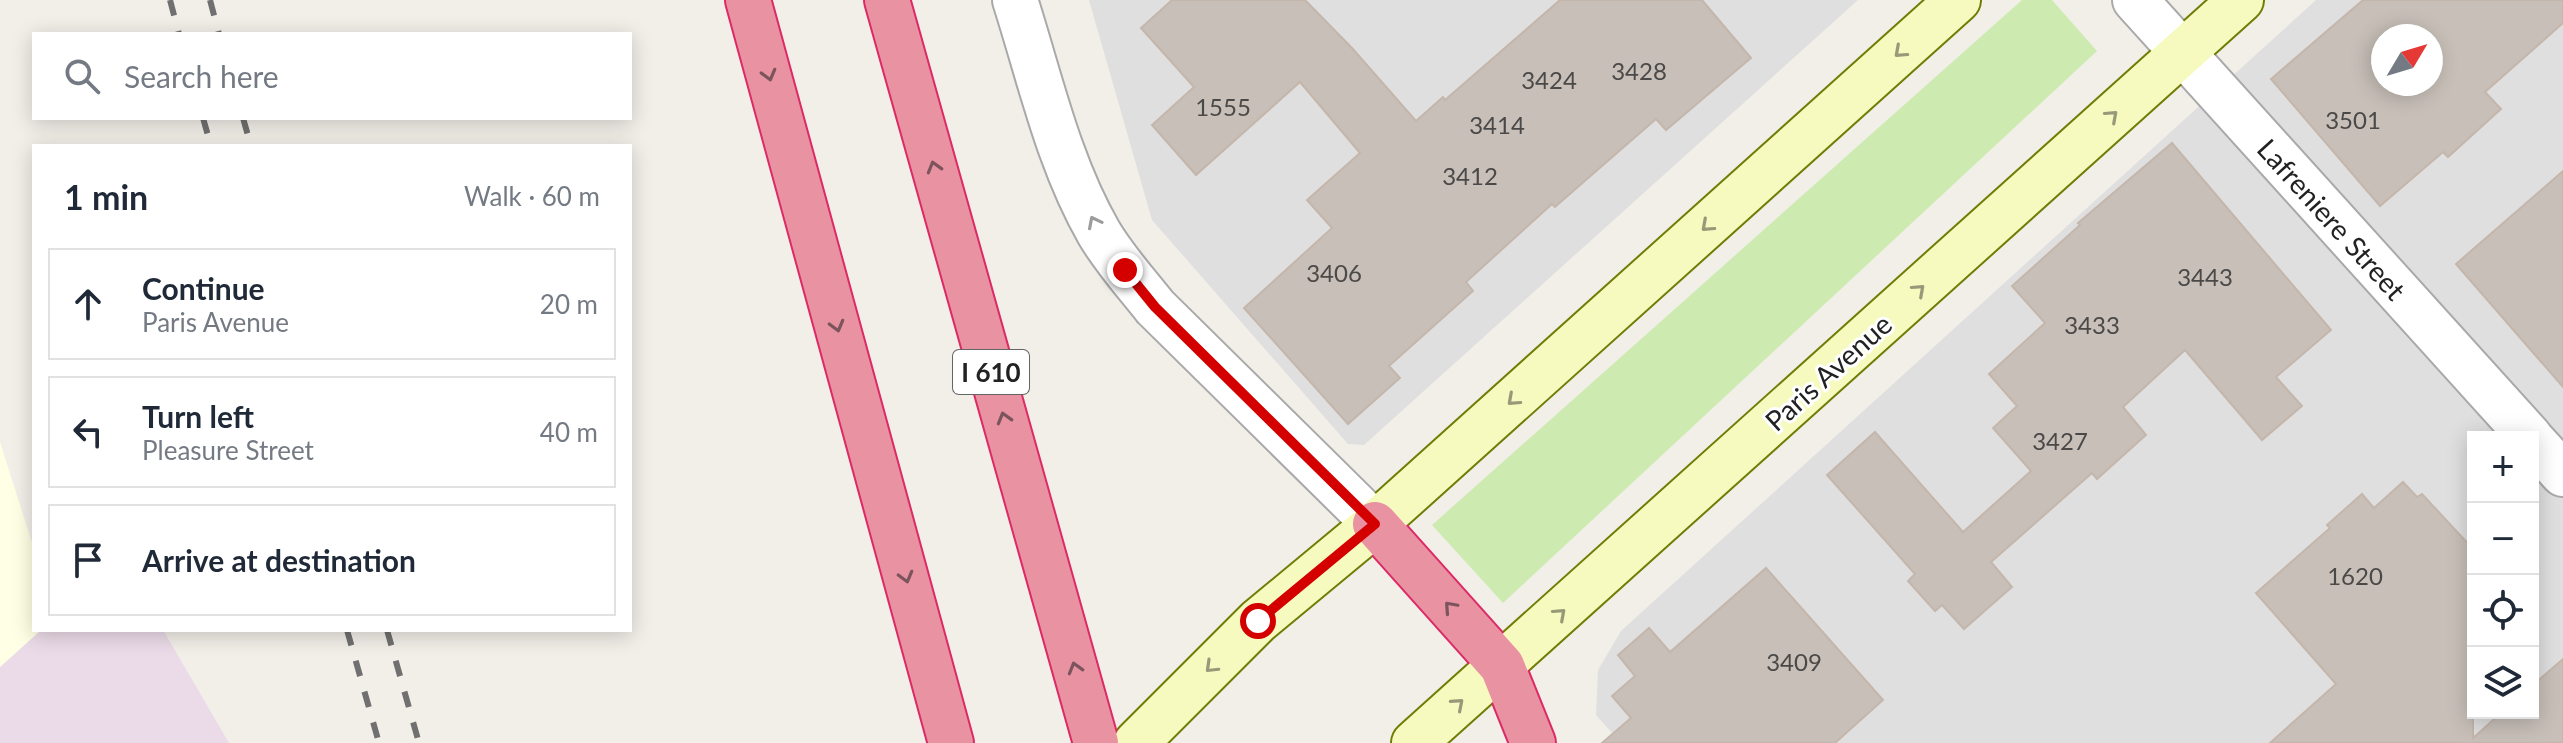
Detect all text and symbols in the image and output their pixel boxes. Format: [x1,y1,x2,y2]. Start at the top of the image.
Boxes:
north arrow [2371,24,2443,96]
search box [32,32,632,120]
one-way arrow [1895,43,1910,57]
icon: search [60,54,104,98]
house number: 3428 [1611,56,1667,85]
text: Search here [124,58,279,94]
house number: 3424 [1521,65,1577,94]
one-way arrow [760,68,776,82]
house number: 1555 [1195,92,1251,121]
house number: 3501 [2325,105,2381,134]
house number: 3414 [1469,110,1525,139]
one-way arrow [2103,111,2118,125]
street label: Lafreniere Street [2251,132,2413,306]
one-way arrow [927,161,943,175]
house number: 3412 [1442,161,1498,190]
text: 1 min [64,176,148,217]
text: Walk · 60 m [464,180,600,212]
one-way arrow [1088,216,1104,230]
one-way arrow [1701,216,1716,231]
route end [1107,252,1143,288]
house number: 3406 [1306,258,1362,287]
house number: 3443 [2177,262,2233,291]
text: Continue [142,270,265,306]
icon: ahead [66,282,110,326]
one-way arrow [1910,285,1925,299]
text: 20 m [540,288,598,320]
text: Paris Avenue [142,306,289,338]
street label: Paris Avenue [1758,306,1898,438]
house number: 3433 [2064,310,2120,339]
one-way arrow [828,319,845,333]
road number: I 610 [953,350,1029,394]
one-way arrow [1508,390,1523,404]
text: Turn left [142,398,254,434]
icon: left [66,410,110,454]
one-way arrow [997,411,1014,425]
text: 40 m [540,416,598,448]
house number: 3427 [2032,426,2088,455]
map controls [2467,431,2539,719]
button: + [2467,431,2539,503]
text: Pleasure Street [142,434,314,466]
button: − [2467,503,2539,575]
icon: arrive [66,538,110,582]
text: Arrive at destination [142,542,416,578]
house number: 1620 [2327,561,2383,590]
one-way arrow [897,569,913,583]
button: locate [2467,575,2539,647]
one-way arrow [1445,602,1459,617]
route start [1240,603,1276,639]
one-way arrow [1550,609,1565,623]
house number: 3409 [1766,647,1822,676]
button: layers [2467,647,2539,719]
one-way arrow [1206,657,1220,672]
one-way arrow [1068,661,1084,675]
one-way arrow [1448,700,1463,714]

